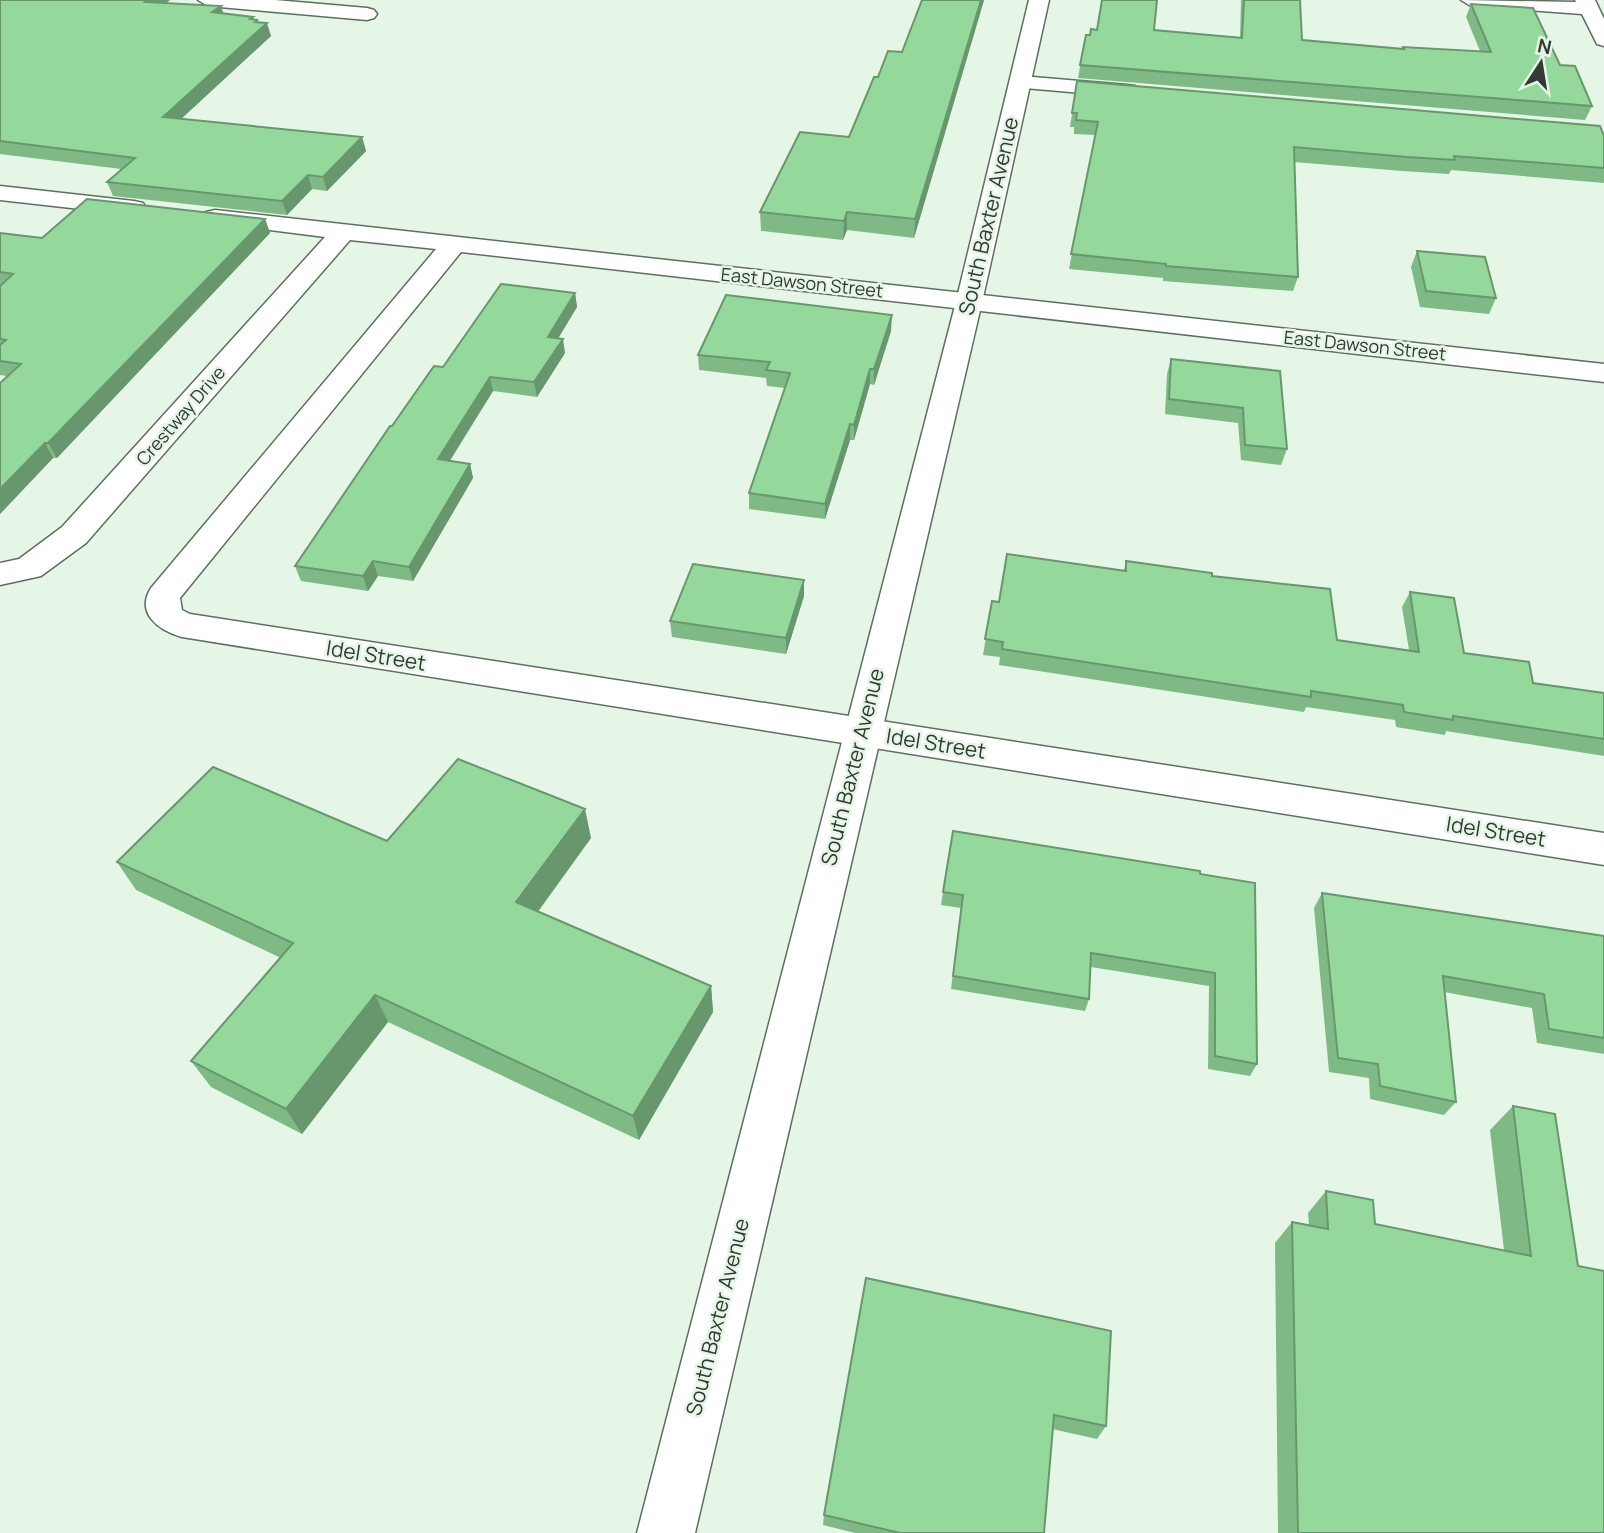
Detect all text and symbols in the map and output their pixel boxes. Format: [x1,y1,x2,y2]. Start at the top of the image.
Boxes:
north arrow [1506,28,1576,98]
text: N [1535,32,1554,61]
street label: South Baxter Avenue [952,114,1024,318]
street label: East Dawson Street [720,262,884,302]
street label: East Dawson Street [1283,325,1447,365]
street label: Crestway Drive [130,361,230,470]
street label: Idel Street [324,633,428,677]
street label: South Baxter Avenue [814,665,890,868]
street label: Idel Street [884,721,988,765]
street label: Idel Street [1444,809,1548,853]
street label: South Baxter Avenue [679,1215,755,1418]

